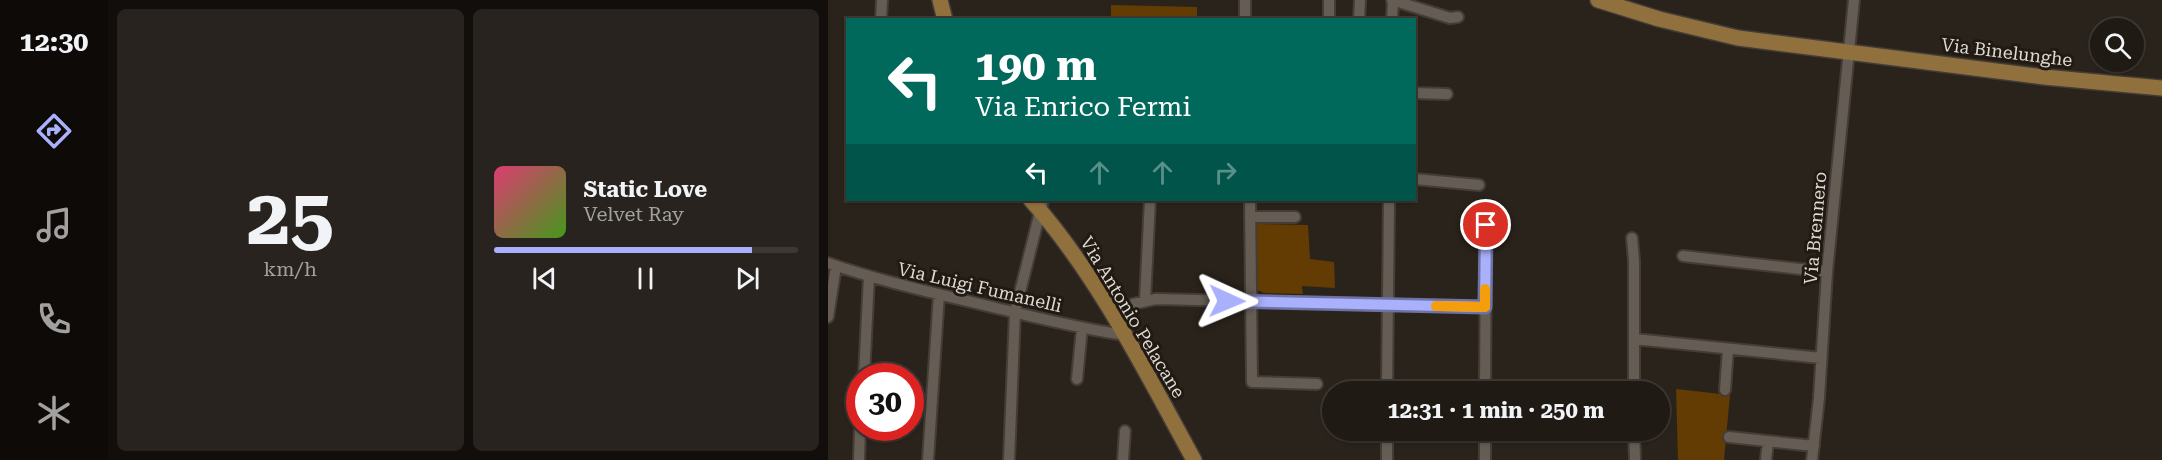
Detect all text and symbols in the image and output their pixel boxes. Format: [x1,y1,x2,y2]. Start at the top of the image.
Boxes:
map controls [2090,18,2144,72]
button: search [2090,18,2144,72]
text: 12:30 [20,26,88,58]
street label: Via Binelunghe [1940,34,2074,70]
text: 190 m [975,41,1097,90]
icon: left [876,42,954,120]
text: Via Enrico Fermi [975,91,1191,123]
icon: directions [33,110,75,152]
icon: left [1020,156,1053,189]
icon: ahead [1083,156,1116,189]
icon: ahead [1146,156,1179,189]
icon: right [1209,156,1242,189]
street label: Via Brennero [1800,171,1830,285]
text: 25 [247,172,334,263]
text: Static Love [584,177,707,202]
pin [1460,199,1511,250]
text: Velvet Ray [584,202,684,226]
icon: music [33,204,75,246]
icon: arrive [1469,208,1502,241]
street label: Via Antonio Pelacane [1076,232,1190,402]
text: km/h [263,257,317,281]
street label: Via Luigi Fumanelli [896,258,1064,316]
icon: previous [528,262,561,295]
icon: pause [629,262,662,295]
icon: next [731,262,764,295]
position arrow [1195,269,1259,333]
icon: phone [33,298,75,340]
speed limit sign: 30 [846,363,924,441]
icon: climate [33,392,75,434]
text: 12:31 · 1 min · 250 m [1387,398,1605,423]

